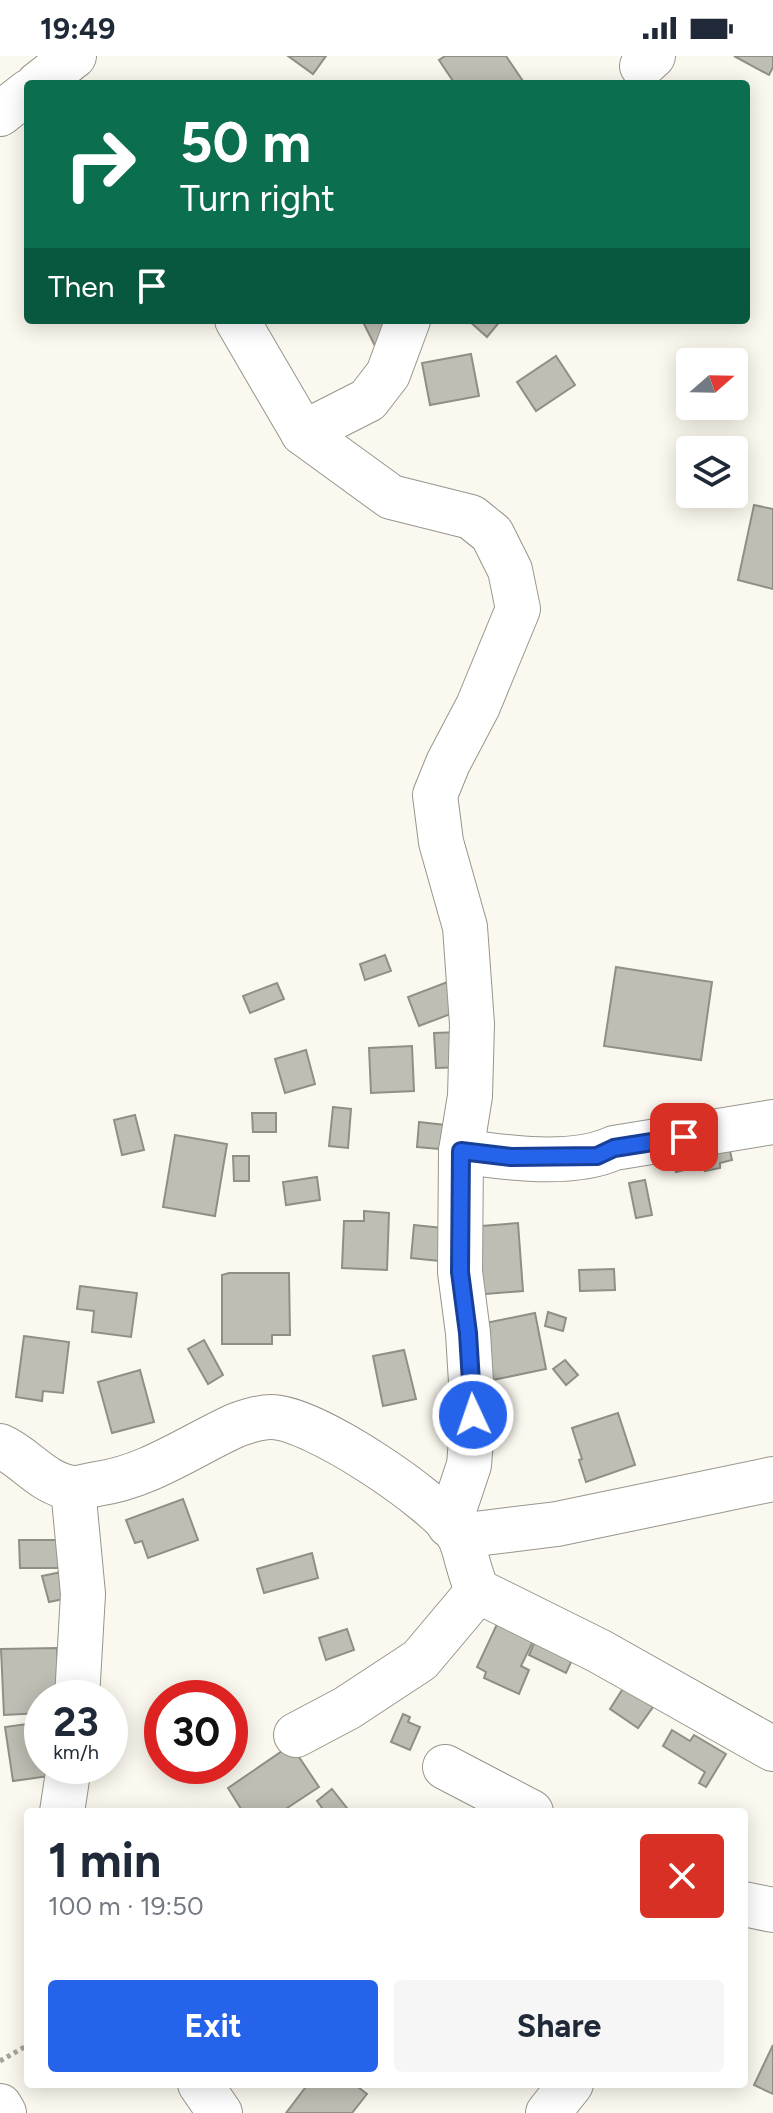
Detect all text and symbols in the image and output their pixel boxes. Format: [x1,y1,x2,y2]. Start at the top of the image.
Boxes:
text: 19:49 [40,10,115,47]
text: 50 m [180,109,311,176]
icon: right [48,112,152,216]
text: Turn right [180,177,335,220]
icon: arrive [130,264,174,308]
text: Then [48,268,114,305]
north arrow [676,348,748,420]
map controls [676,348,748,508]
button: layers [676,436,748,508]
pin [650,1103,718,1171]
icon: arrive [662,1115,706,1159]
position arrow [431,1373,515,1457]
speed limit sign: 30 [144,1680,248,1784]
text: 23 [53,1698,99,1746]
text: km/h [53,1740,99,1764]
text: 1 min [48,1831,161,1889]
button: close [640,1834,724,1918]
text: 100 m · 19:50 [48,1890,204,1922]
button: Exit [48,1980,378,2072]
button: Share [394,1980,724,2072]

